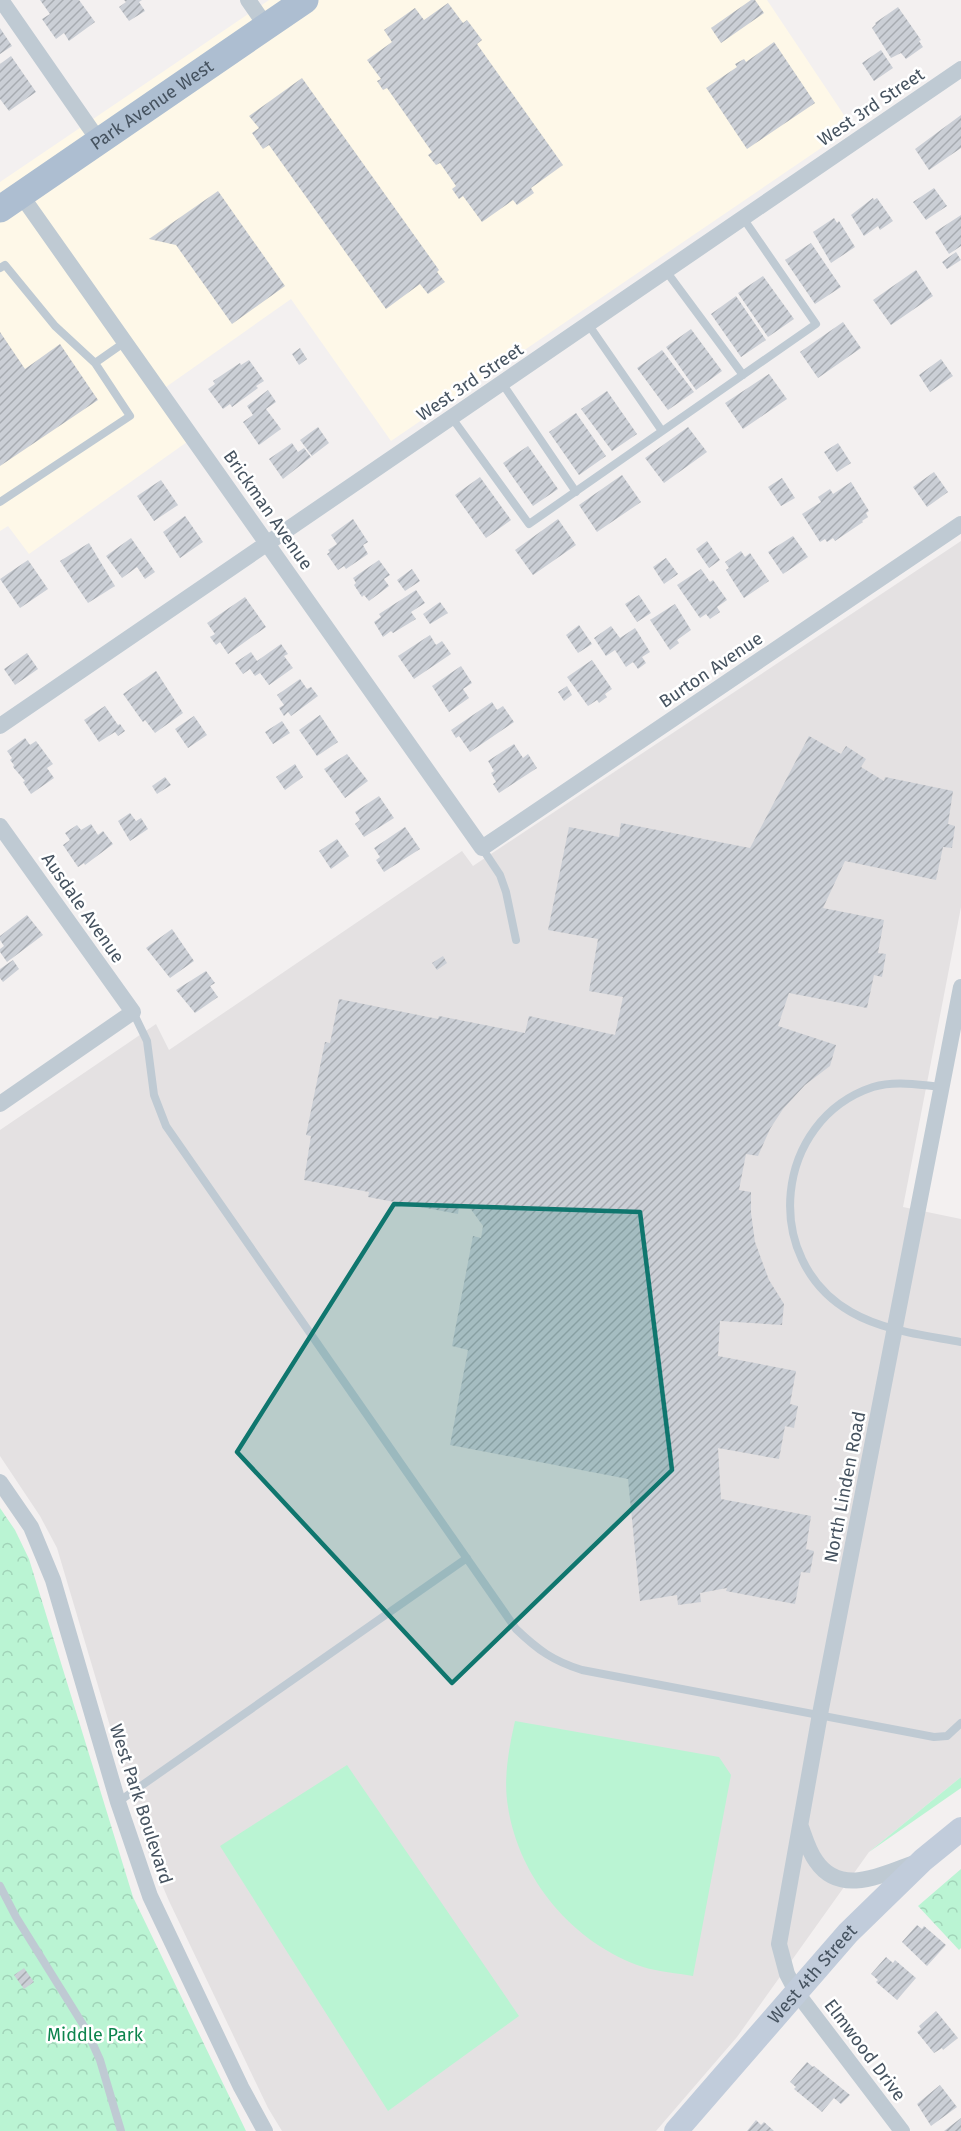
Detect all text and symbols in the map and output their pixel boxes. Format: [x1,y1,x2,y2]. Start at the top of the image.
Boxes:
street label: Park Avenue West [86,55,218,155]
street label: West 3rd Street [813,63,929,151]
street label: West 3rd Street [412,338,528,426]
street label: Brickman Avenue [219,446,317,574]
street label: Burton Avenue [655,627,767,713]
street label: Ausdale Avenue [37,849,129,967]
street label: North Linden Road [820,1410,870,1564]
street label: West Park Boulevard [105,1721,177,1887]
street label: West 4th Street [763,1919,862,2028]
street label: Elmwood Drive [820,1995,910,2105]
park label: Middle Park [47,2024,144,2046]

